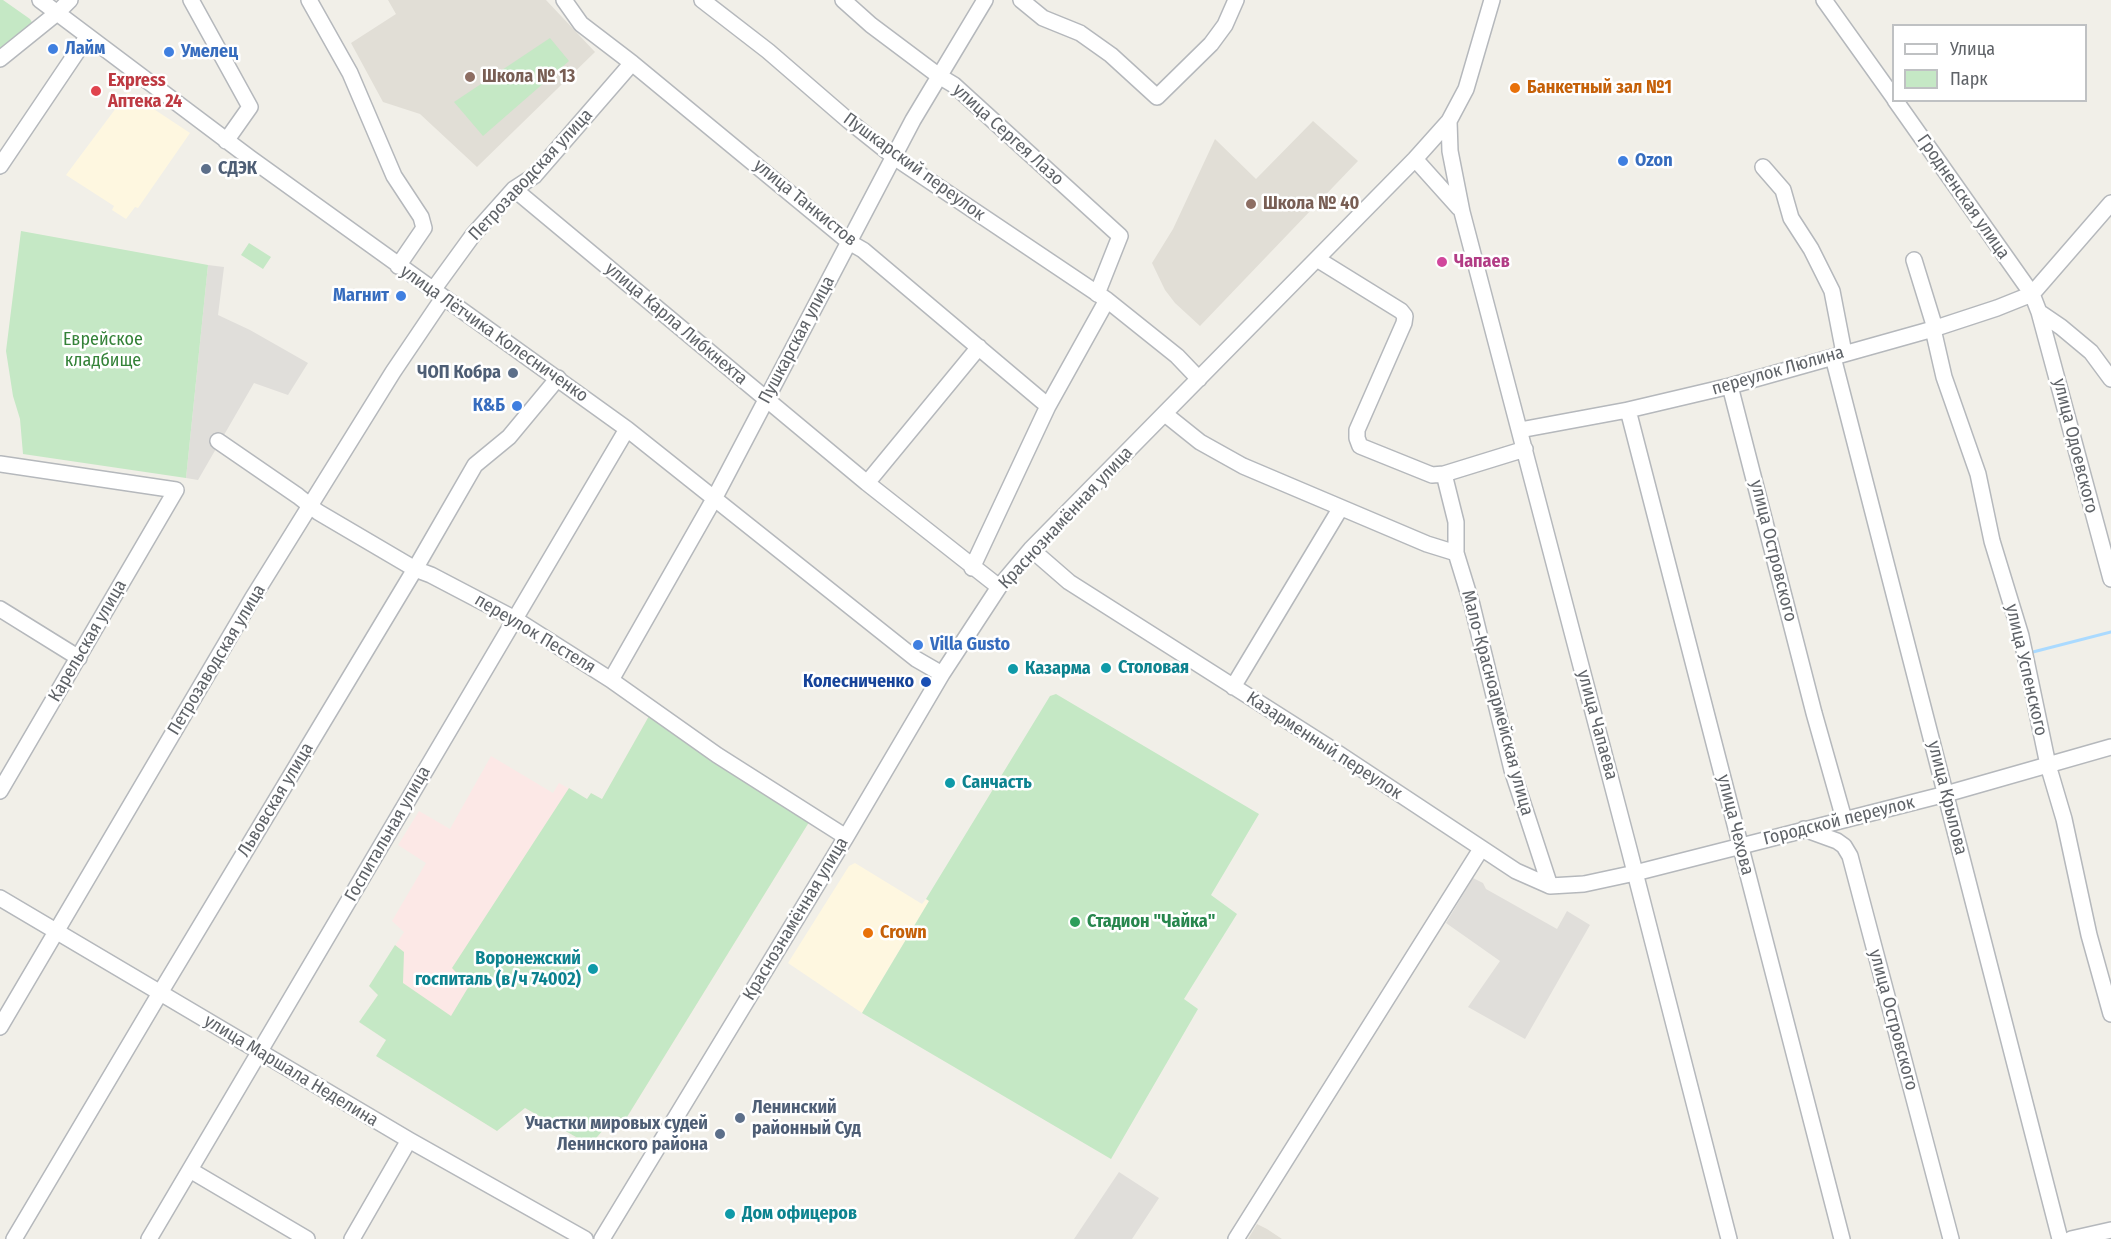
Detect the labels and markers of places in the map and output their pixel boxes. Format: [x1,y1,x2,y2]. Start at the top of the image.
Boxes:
place label: Лайм [65,38,105,60]
place label: Умелец [181,41,238,63]
marker: Лайм [46,42,60,56]
marker: Умелец [162,45,176,59]
place label: Школа № 13 [482,66,575,88]
place label: Express Аптека 24 [108,70,182,112]
marker: Школа № 13 [463,70,477,84]
place label: Банкетный зал №1 [1527,77,1672,99]
marker: Банкетный зал №1 [1508,81,1522,95]
marker: Express Аптека 24 [89,84,103,98]
place label: Ozon [1635,150,1673,172]
marker: Ozon [1616,154,1630,168]
place label: СДЭК [218,158,257,180]
marker: СДЭК [199,162,213,176]
place label: Школа № 40 [1263,193,1359,215]
marker: Школа № 40 [1244,197,1258,211]
place label: Чапаев [1454,251,1510,273]
marker: Чапаев [1435,255,1449,269]
place label: Магнит [333,285,389,307]
marker: Магнит [394,289,408,303]
place label: ЧОП Кобра [417,362,501,384]
marker: ЧОП Кобра [506,366,520,380]
place label: К&Б [473,395,505,417]
marker: К&Б [510,399,524,413]
place label: Villa Gusto [930,634,1010,656]
marker: Villa Gusto [911,638,925,652]
place label: Столовая [1118,657,1189,679]
place label: Казарма [1025,658,1091,680]
marker: Столовая [1099,661,1113,675]
marker: Казарма [1006,662,1020,676]
place label: Колесниченко [803,671,914,693]
marker: Колесниченко [919,675,933,689]
place label: Санчасть [962,772,1032,794]
marker: Санчасть [943,776,957,790]
place label: Стадион "Чайка" [1087,911,1215,933]
marker: Стадион "Чайка" [1068,915,1082,929]
place label: Crown [880,922,927,944]
marker: Crown [861,926,875,940]
place label: Воронежский госпиталь (в/ч 74002) [415,948,581,990]
marker: Воронежский госпиталь (в/ч 74002) [586,962,600,976]
place label: Ленинский районный Суд [752,1097,861,1140]
marker: Ленинский районный Суд [733,1111,747,1125]
place label: Участки мировых судей Ленинского района [525,1113,708,1156]
marker: Участки мировых судей Ленинского района [713,1127,727,1141]
place label: Дом офицеров [742,1203,857,1225]
marker: Дом офицеров [723,1207,737,1221]

